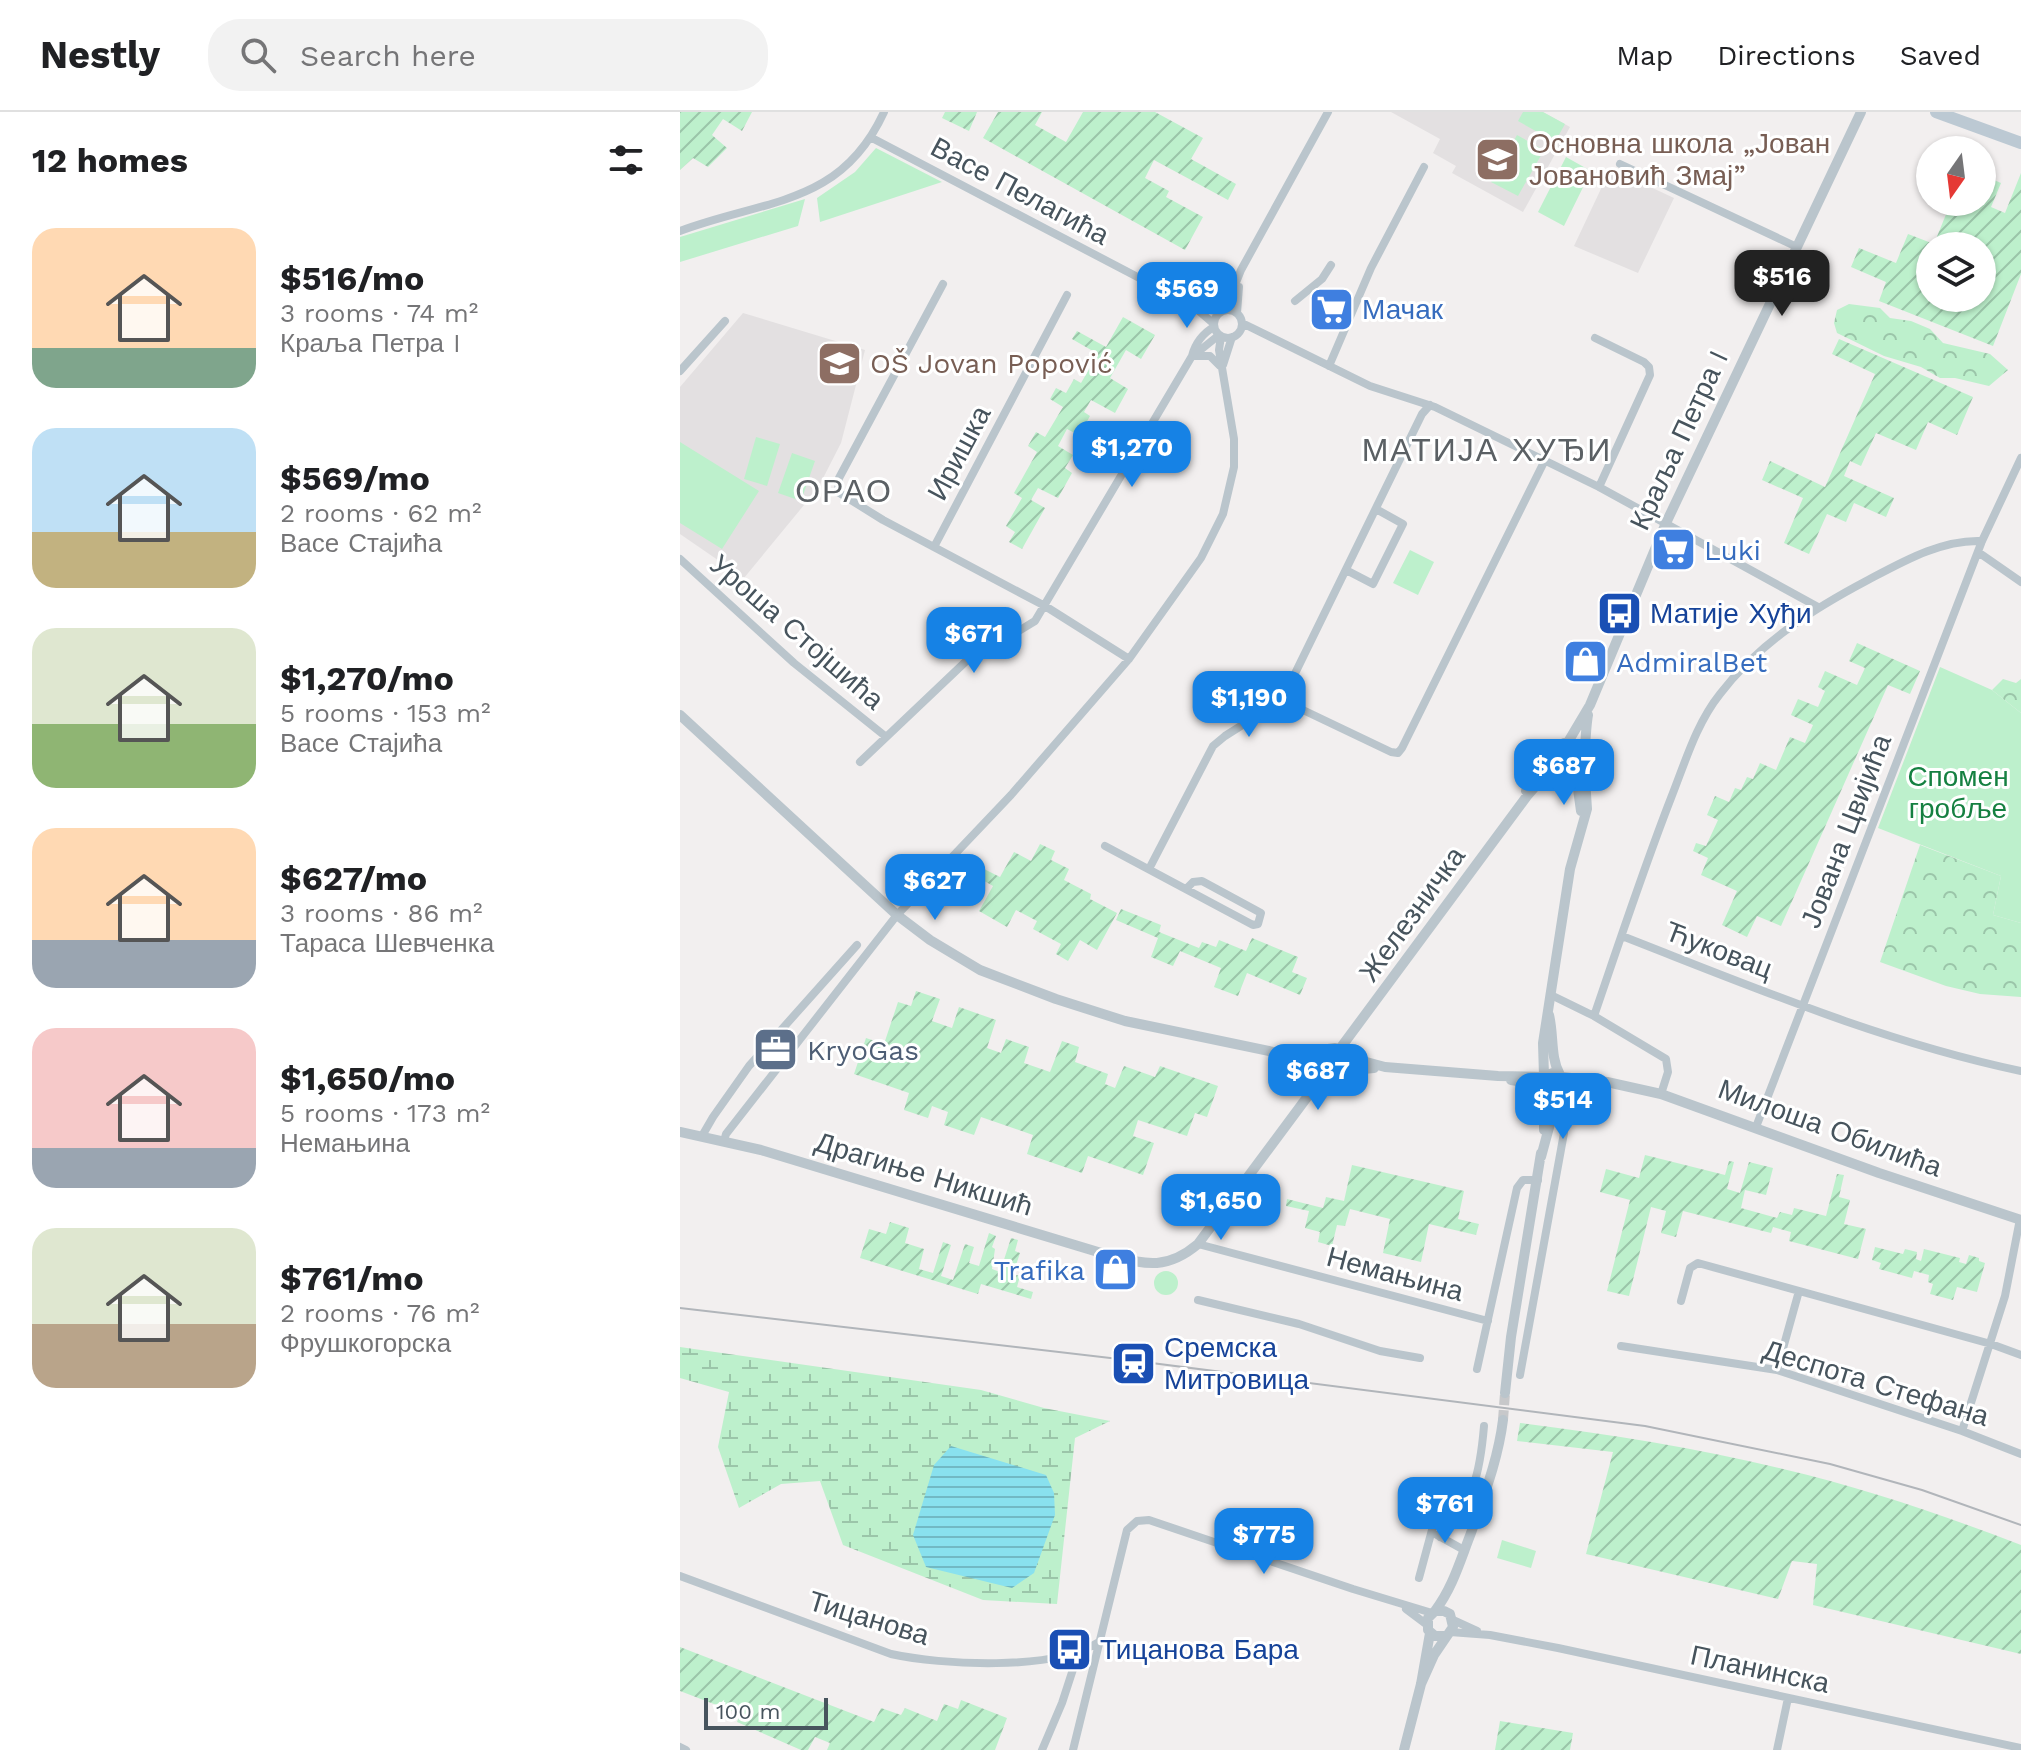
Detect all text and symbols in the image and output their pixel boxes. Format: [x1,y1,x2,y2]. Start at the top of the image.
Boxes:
search box [208,19,768,91]
text: Nestly [40,33,160,77]
icon: search [236,33,280,77]
text: Search here [300,38,476,73]
text: Map [1616,39,1673,72]
text: Directions [1717,39,1856,72]
text: Saved [1900,39,1981,72]
place label: Основна школа „Јован Јовановић Змај” [1529,127,1830,192]
street label: Васе Пелагића [925,130,1115,252]
school or university icon: Основна школа „Јован Јовановић Змај” [1474,135,1522,183]
north arrow [1916,136,1996,216]
map controls [1916,136,1996,312]
icon: filters [604,138,648,182]
text: 12 homes [32,140,188,180]
button: layers [1916,232,1996,312]
pin: $516 [1735,250,1829,318]
text: $516/mo [280,258,424,298]
icon: home [96,260,192,356]
text: $516 [1752,261,1812,291]
pin: $569 [1140,262,1234,330]
text: $569 [1155,273,1219,303]
supermarket icon: Мачак [1307,285,1355,333]
place label: Мачак [1362,293,1444,326]
text: 3 rooms · 74 m² [280,298,478,328]
text: Краља Петра I [280,328,461,358]
school or university icon: OŠ Jovan Popović [815,339,863,387]
street label: Краља Петра I [1623,345,1735,535]
place label: OŠ Jovan Popović [870,347,1113,380]
street label: Иришка [920,400,998,506]
pin: $1,270 [1067,421,1197,489]
district label: МАТИЈА ХУЂИ [1362,431,1612,469]
text: $1,270 [1091,432,1173,462]
text: $569/mo [280,458,430,498]
icon: home [96,460,192,556]
district label: ОРАО [795,472,893,510]
text: 2 rooms · 62 m² [280,498,482,528]
supermarket icon: Luki [1649,526,1697,574]
text: Васе Стајића [280,528,442,558]
place label: Luki [1704,534,1761,567]
street label: Уроша Стојшића [704,548,891,717]
bus stop icon: Матије Хуђи [1595,589,1643,637]
place label: Матије Хуђи [1650,597,1812,630]
pin: $671 [927,607,1021,675]
text: $671 [944,618,1004,648]
shop icon: AdmiralBet [1561,638,1609,686]
place label: AdmiralBet [1616,646,1767,679]
text: $1,270/mo [280,658,454,698]
icon: home [96,660,192,756]
pin: $1,190 [1184,671,1314,739]
text: $1,190 [1211,682,1287,712]
text: 5 rooms · 153 m² [280,698,491,728]
text: Васе Стајића [280,728,442,758]
street label: Јована Цвијића [1794,729,1898,932]
pin: $687 [1517,739,1611,807]
text: $687 [1532,750,1596,780]
park label: Спомен гробље [1907,760,2009,825]
street label: Железничка [1352,840,1472,988]
pin: $627 [888,854,982,922]
text: $627/mo [280,858,427,898]
icon: home [96,860,192,956]
text: $627 [903,865,967,895]
text: 3 rooms · 86 m² [280,898,482,928]
street label: Ћуковац [1661,914,1777,986]
text: Тараса Шевченка [280,928,494,958]
office icon: KryoGas [752,1026,800,1074]
place label: KryoGas [807,1034,919,1067]
pin: $687 [1271,1044,1365,1112]
text: $687 [1286,1055,1350,1085]
text: $1,650/mo [280,1058,455,1098]
icon: home [96,1060,192,1156]
street label: Милоша Обилића [1714,1072,1947,1184]
pin: $514 [1516,1073,1610,1141]
text: $514 [1533,1084,1593,1114]
text: 5 rooms · 173 m² [280,1098,490,1128]
street label: Драгиње Никшић [811,1125,1037,1223]
text: Немањина [280,1128,410,1158]
pin: $1,650 [1156,1174,1286,1242]
text: $1,650 [1179,1185,1263,1215]
street label: Немањина [1323,1240,1467,1308]
shop icon: Trafika [1092,1246,1140,1294]
place label: Trafika [993,1254,1085,1287]
text: $761/mo [280,1258,424,1298]
icon: home [96,1260,192,1356]
text: 2 rooms · 76 m² [280,1298,479,1328]
text: Фрушкогорска [280,1328,451,1358]
place label: Сремска Митровица [1164,1331,1309,1396]
street label: Деспота Стефана [1759,1333,1993,1433]
station icon: Сремска Митровица [1109,1339,1157,1387]
pin: $761 [1398,1477,1492,1545]
text: $761 [1416,1488,1474,1518]
pin: $775 [1217,1508,1311,1576]
text: $775 [1232,1519,1296,1549]
street label: Тицанова [805,1584,934,1652]
bus stop icon: Тицанова Бара [1045,1625,1093,1673]
place label: Тицанова Бара [1100,1633,1299,1666]
street label: Планинска [1688,1638,1833,1700]
scale bar [704,1694,828,1730]
text: 100 m [716,1699,780,1724]

